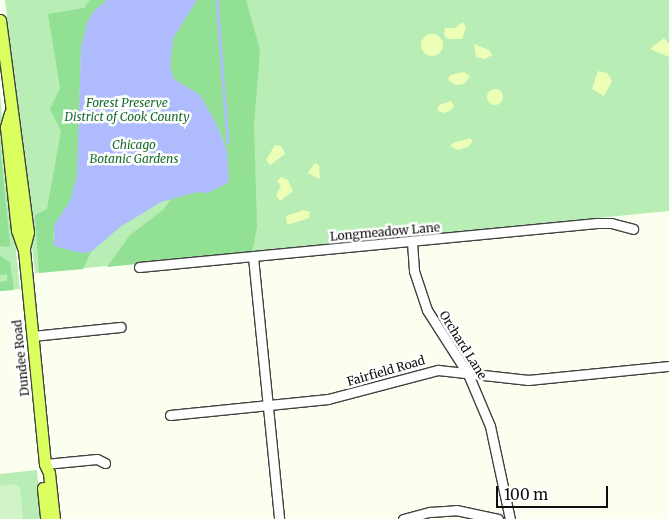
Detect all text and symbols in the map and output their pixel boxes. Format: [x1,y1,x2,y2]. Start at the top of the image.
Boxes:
park label: Forest Preserve District of Cook County [65,96,189,124]
park label: Chicago Botanic Gardens [90,138,178,166]
street label: Longmeadow Lane [329,220,441,244]
street label: Orchard Lane [436,308,490,382]
street label: Dundee Road [10,319,32,397]
street label: Fairfield Road [345,353,427,389]
scale bar [499,476,612,508]
text: 100 m [504,485,548,504]

